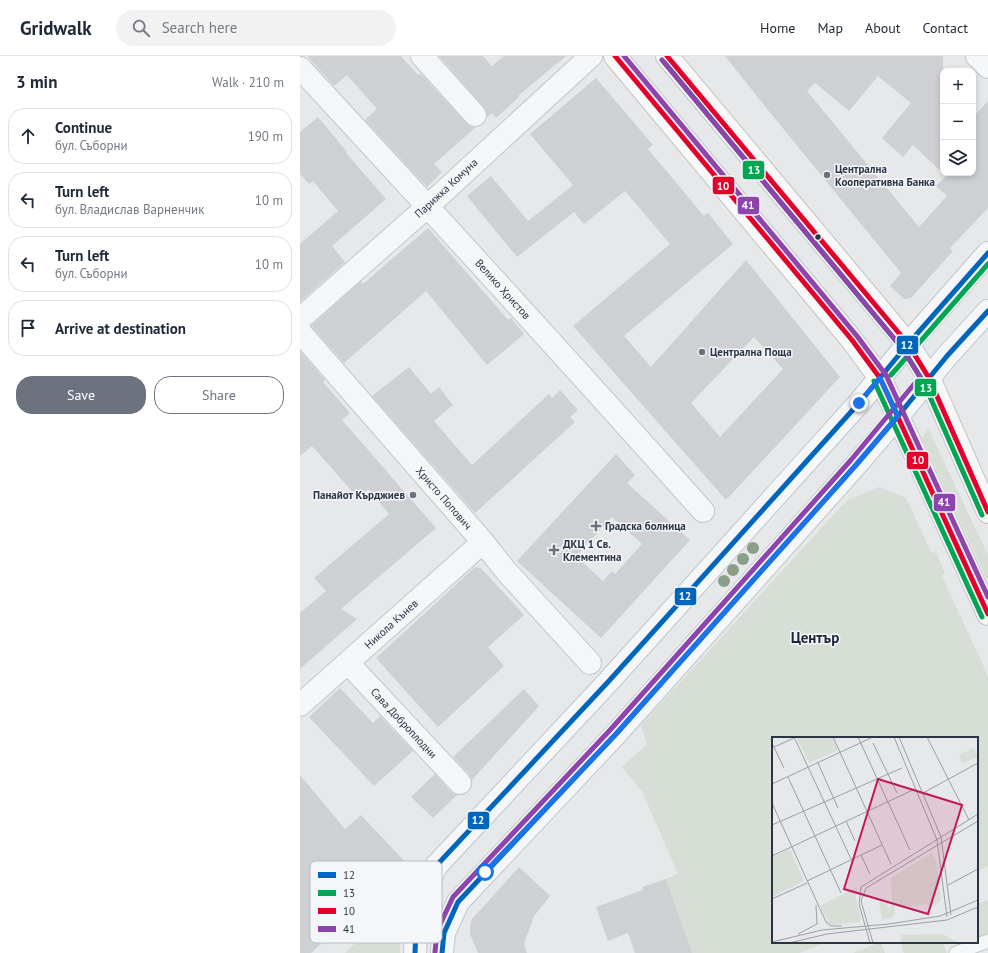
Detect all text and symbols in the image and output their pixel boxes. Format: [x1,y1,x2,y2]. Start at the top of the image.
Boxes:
search box [116,10,396,46]
text: Gridwalk [20,16,92,40]
icon: search [130,17,152,39]
text: Search here [162,18,237,37]
text: Home [760,19,795,37]
text: Map [817,19,843,37]
text: About [865,19,901,37]
text: Contact [923,19,968,37]
map controls [940,68,976,176]
button: + [940,68,976,104]
text: 3 min [16,71,57,93]
text: Walk · 210 m [212,74,284,91]
button: − [940,104,976,140]
text: Continue [55,118,112,137]
icon: ahead [17,125,39,147]
text: 190 m [248,128,283,145]
text: бул. Съборни [55,137,128,154]
button: layers [940,140,976,176]
street label: Парижка Комуна [412,155,480,221]
line badge: 13 [742,160,765,180]
place label: Централна Кооперативна Банка [835,162,935,189]
text: 13 [748,163,760,177]
marker: Централна Кооперативна Банка [822,170,832,180]
line badge: 10 [712,176,735,195]
text: 10 [717,179,729,193]
text: Turn left [55,182,109,201]
icon: left [17,189,39,211]
text: 10 m [255,192,283,209]
line badge: 41 [737,196,760,215]
text: 41 [742,198,754,212]
text: бул. Владислав Варненчик [55,201,204,218]
unlabelled marker [813,232,823,242]
text: Turn left [55,246,109,265]
icon: left [17,253,39,275]
text: 10 m [255,256,283,273]
street label: Велико Христов [472,256,534,322]
text: бул. Съборни [55,265,128,282]
icon: arrive [17,317,39,339]
text: Arrive at destination [55,319,186,338]
line badge: 12 [896,335,919,355]
text: 12 [901,338,913,352]
place label: Централна Поща [710,345,792,359]
marker: Централна Поща [697,347,707,357]
button: Save [16,376,146,414]
button: Share [154,376,284,414]
line badge: 13 [914,378,937,397]
text: 13 [920,381,932,395]
route end [850,394,868,412]
line badge: 10 [906,451,929,470]
text: 10 [912,453,924,467]
street label: Христо Попович [413,464,475,532]
place label: Панайот Кърджиев [313,488,405,502]
marker: Панайот Кърджиев [408,490,418,500]
line badge: 41 [933,493,956,512]
text: 41 [938,495,950,509]
place label: Градска болница [605,519,686,533]
marker: Градска болница [590,520,602,532]
place label: ДКЦ 1 Св. Клементина [563,537,622,564]
marker: ДКЦ 1 Св. Клементина [548,544,560,556]
line badge: 12 [674,587,697,606]
text: 12 [679,589,691,603]
street label: Никола Кънев [361,596,421,652]
district label: Център [791,628,839,647]
street label: Сава Доброплодни [368,685,440,761]
inset map [772,737,978,943]
line badge: 12 [467,811,490,830]
text: 12 [472,813,484,827]
legend [310,861,442,943]
route start [476,863,494,881]
text: 12 [343,868,355,882]
text: 13 [343,886,355,900]
text: 10 [343,904,355,918]
text: 41 [343,922,355,936]

